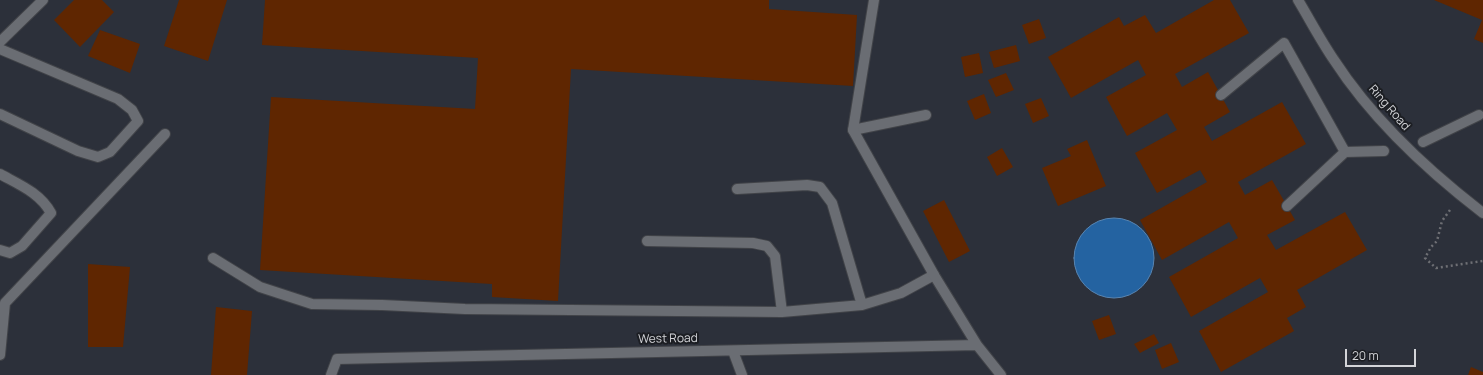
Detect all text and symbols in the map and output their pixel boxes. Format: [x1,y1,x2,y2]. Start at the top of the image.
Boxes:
street label: Ring Road [1365,82,1413,134]
street label: West Road [638,331,698,347]
scale bar [1347,341,1418,367]
text: 20 m [1352,347,1379,364]

